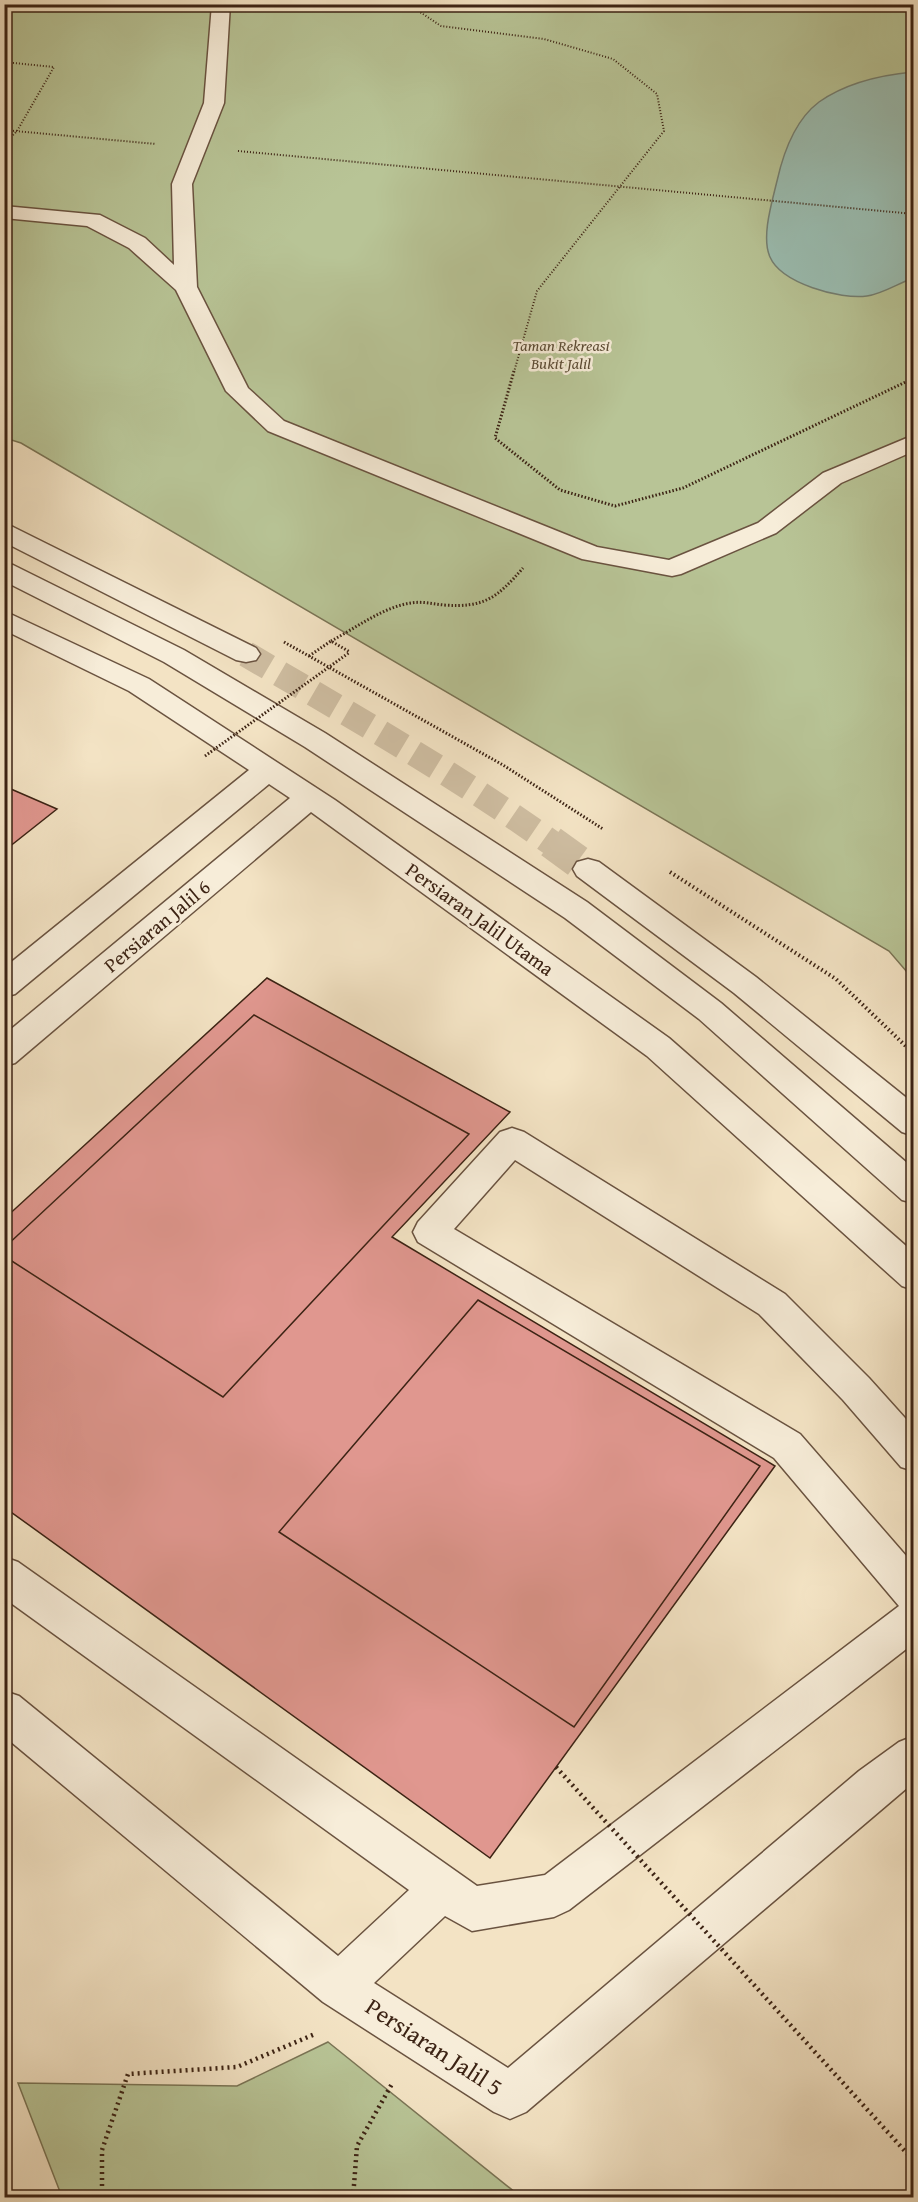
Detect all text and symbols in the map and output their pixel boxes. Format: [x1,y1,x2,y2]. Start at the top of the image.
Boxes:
park label: Taman Rekreasi Bukit Jalil [512,333,610,375]
street label: Persiaran Jalil Utama [400,855,561,983]
street label: Persiaran Jalil 6 [97,872,216,979]
street label: Persiaran Jalil 5 [359,1989,510,2104]

